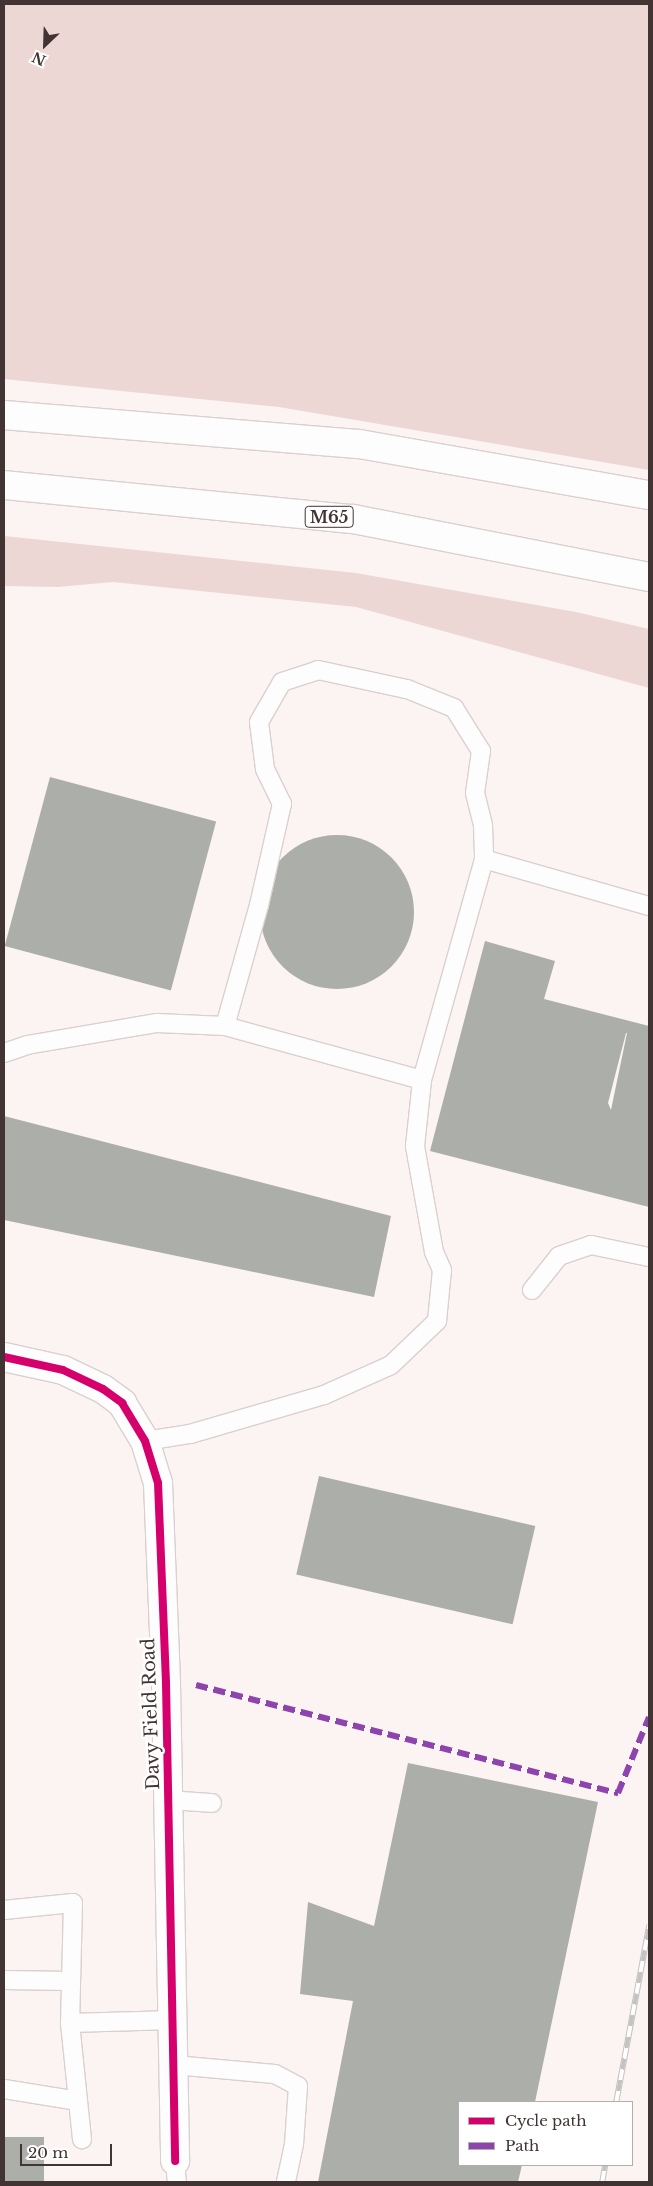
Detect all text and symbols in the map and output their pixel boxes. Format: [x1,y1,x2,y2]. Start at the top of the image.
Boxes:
north arrow [20,20,70,70]
text: N [29,48,49,70]
road number: M65 [304,504,354,530]
street label: Davy Field Road [138,1637,164,1791]
legend [458,2101,633,2166]
text: Cycle path [505,2111,587,2130]
scale bar [22,2134,115,2166]
text: Path [505,2136,539,2155]
text: 20 m [28,2143,68,2162]

